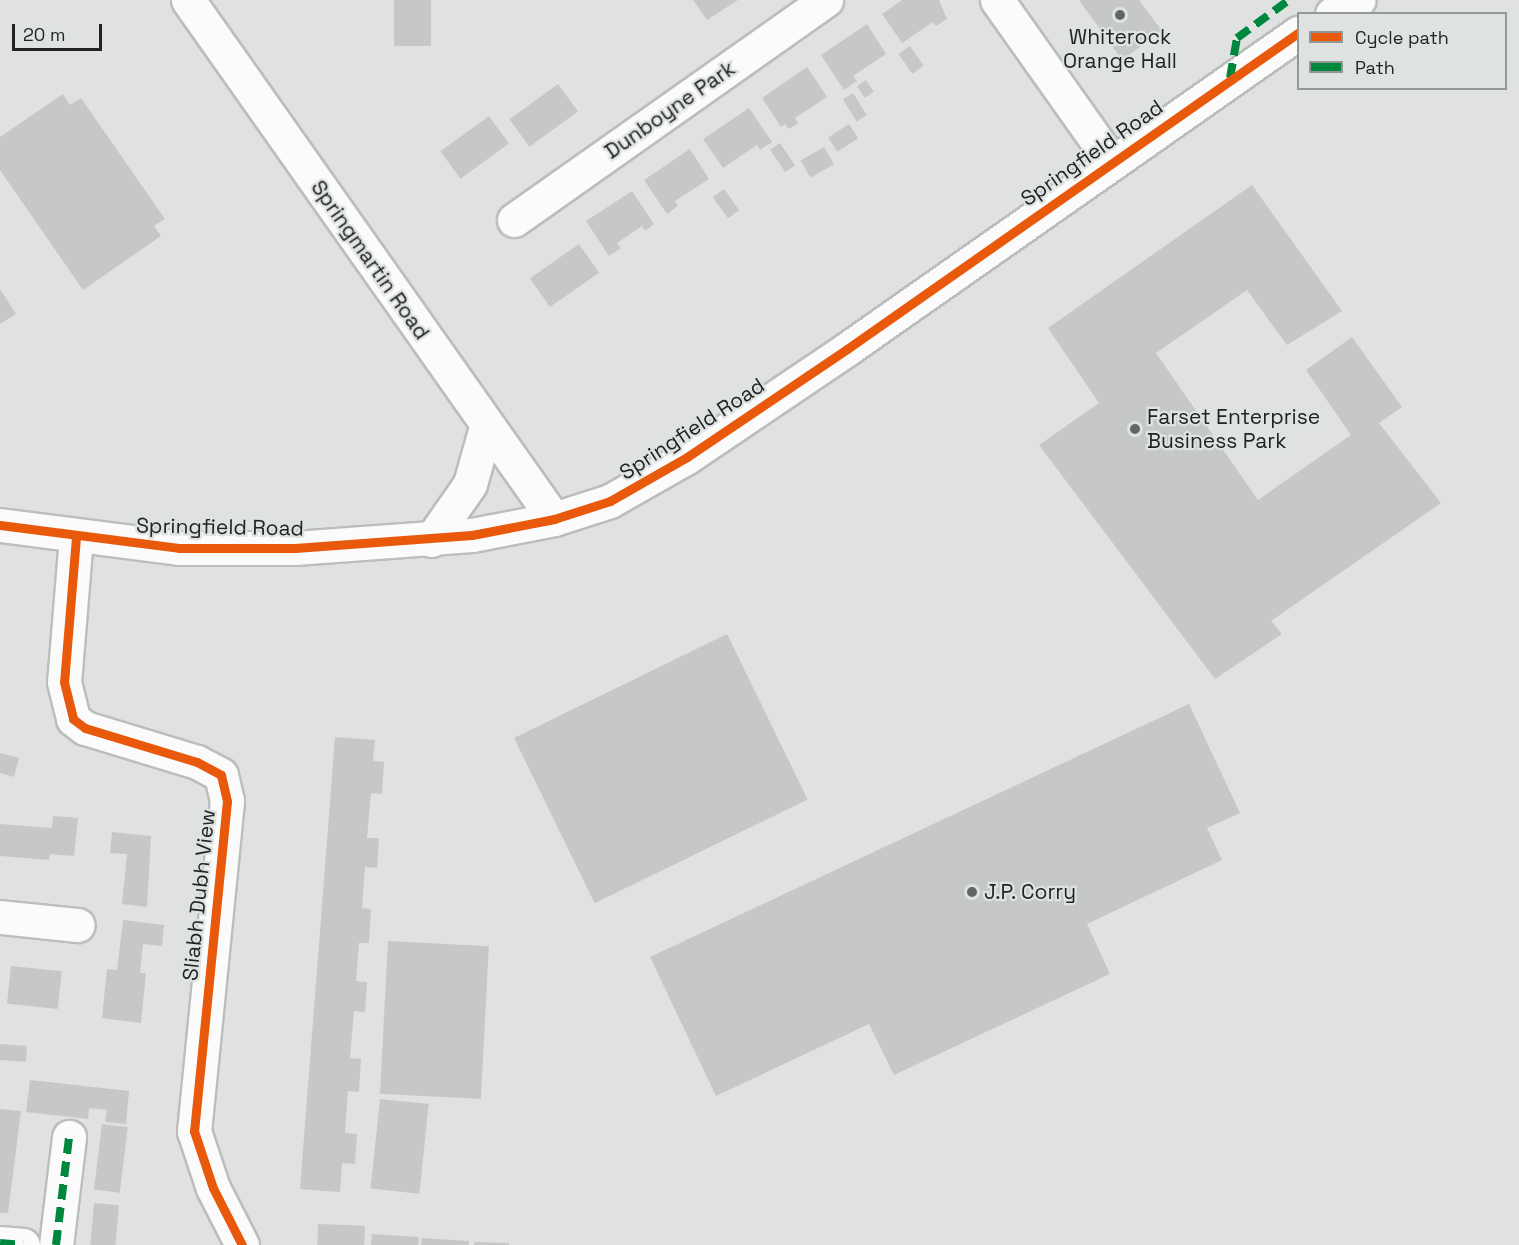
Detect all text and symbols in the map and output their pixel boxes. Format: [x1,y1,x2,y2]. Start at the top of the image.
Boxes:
marker: Whiterock Orange Hall [1113,8,1127,22]
scale bar [15,12,105,50]
legend [1297,12,1507,90]
text: 20 m [23,23,66,46]
place label: Whiterock Orange Hall [1063,24,1177,74]
text: Cycle path [1355,26,1449,49]
street label: Dunboyne Park [600,56,740,164]
text: Path [1355,56,1395,79]
street label: Springfield Road [1016,95,1168,211]
street label: Springmartin Road [306,176,434,344]
street label: Springfield Road [615,373,769,485]
place label: Farset Enterprise Business Park [1147,404,1320,454]
marker: Farset Enterprise Business Park [1128,422,1142,436]
street label: Springfield Road [136,513,304,541]
street label: Sliabh Dubh View [177,808,221,982]
place label: J.P. Corry [984,879,1077,905]
marker: J.P. Corry [965,885,979,899]

